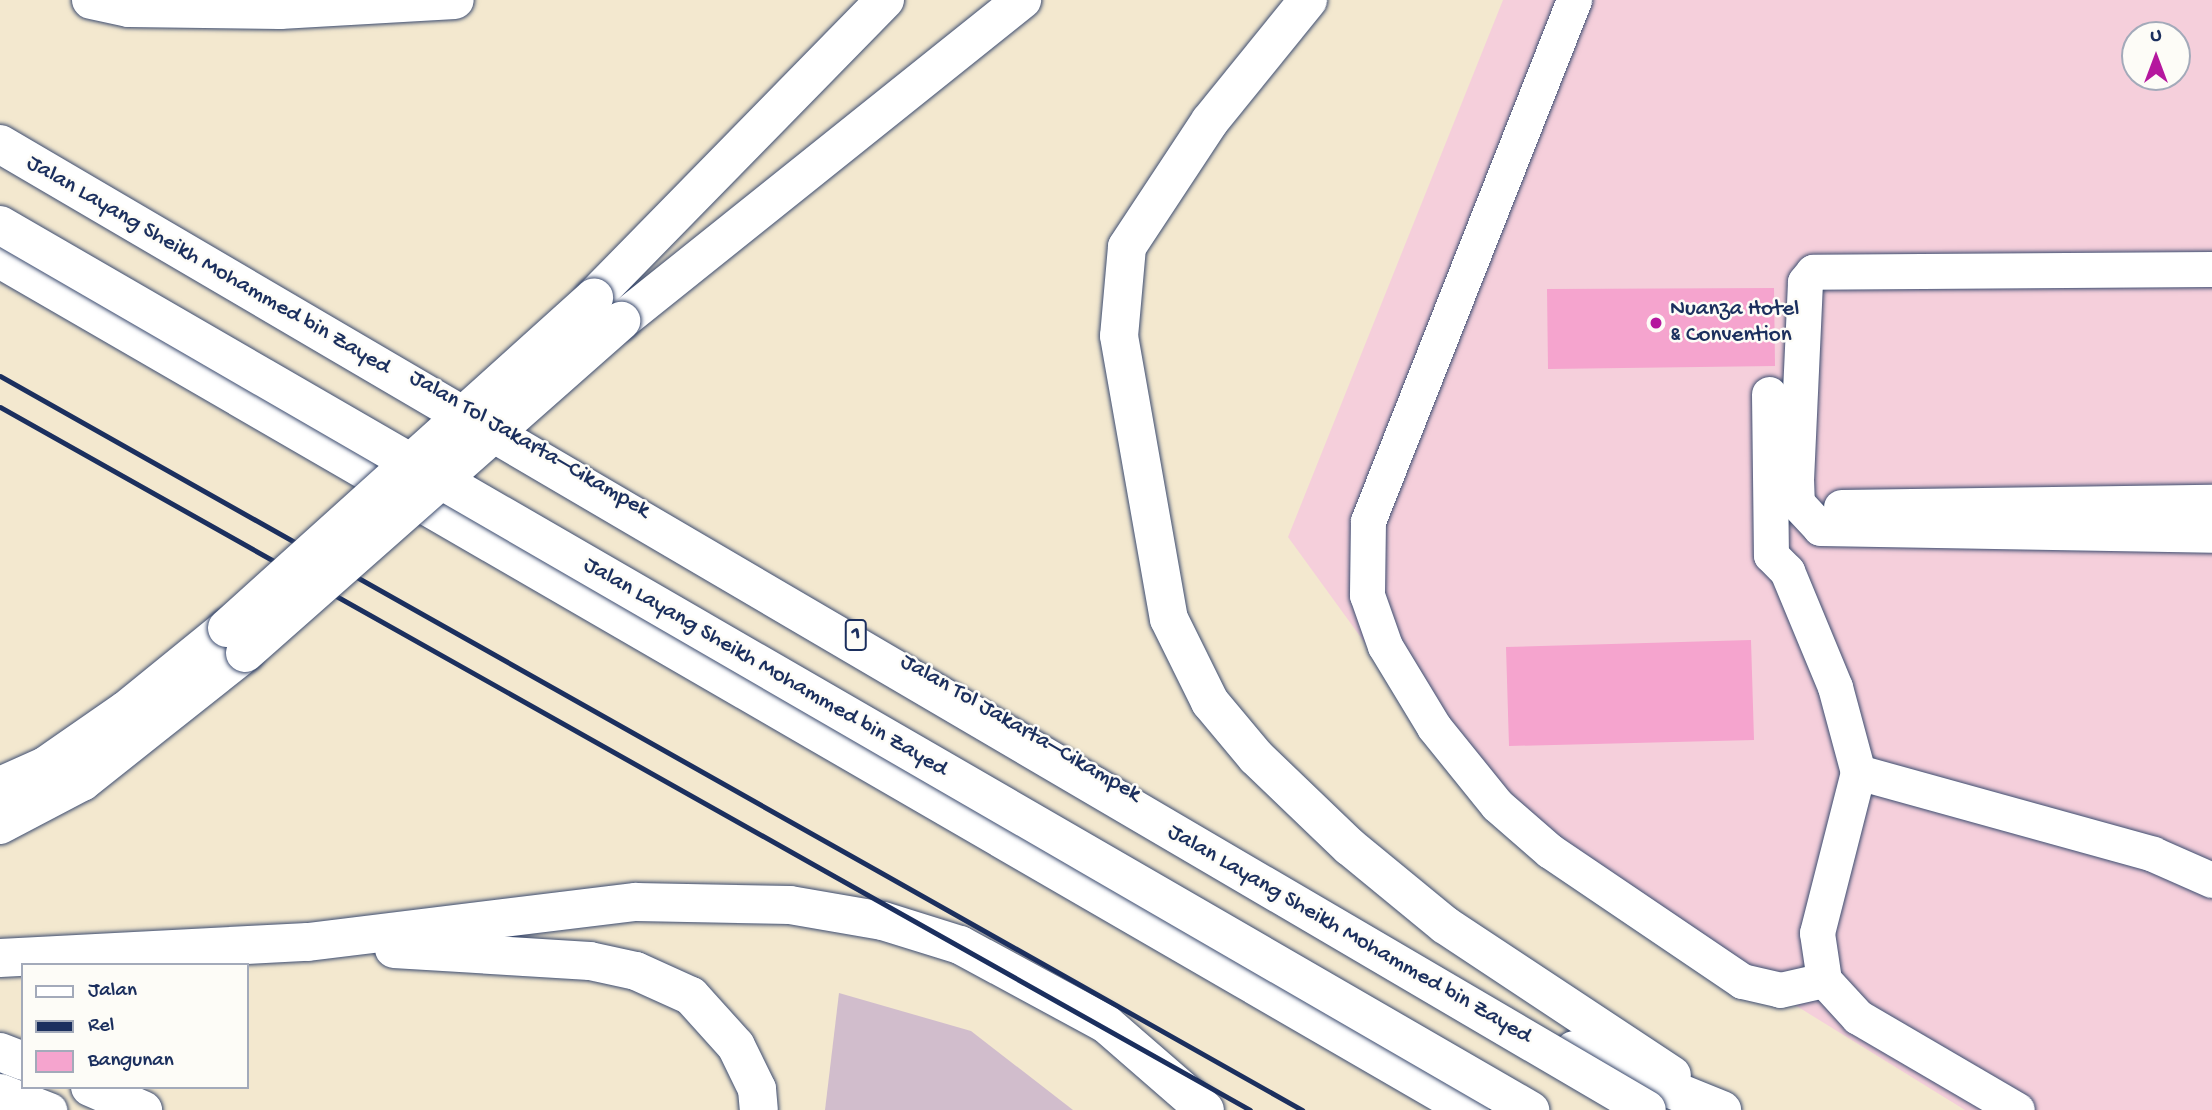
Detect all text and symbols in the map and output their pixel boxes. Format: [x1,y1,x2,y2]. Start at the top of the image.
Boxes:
north arrow [2121,21,2191,91]
text: U [2151,25,2161,48]
street label: Jalan Layang Sheikh Mohammed bin Zayed [21,150,395,382]
place label: Nuanza Hotel & Convention [1670,296,1799,350]
marker: Nuanza Hotel & Convention [1648,315,1664,331]
street label: Jalan Tol Jakarta–Cikampek [404,365,654,525]
street label: Jalan Layang Sheikh Mohammed bin Zayed [578,552,952,784]
road number: 1 [844,618,868,652]
street label: Jalan Tol Jakarta–Cikampek [895,649,1145,809]
street label: Jalan Layang Sheikh Mohammed bin Zayed [1162,819,1536,1051]
legend [21,963,248,1089]
text: Jalan [88,979,137,1004]
text: Rel [88,1014,114,1039]
text: Bangunan [88,1049,174,1074]

